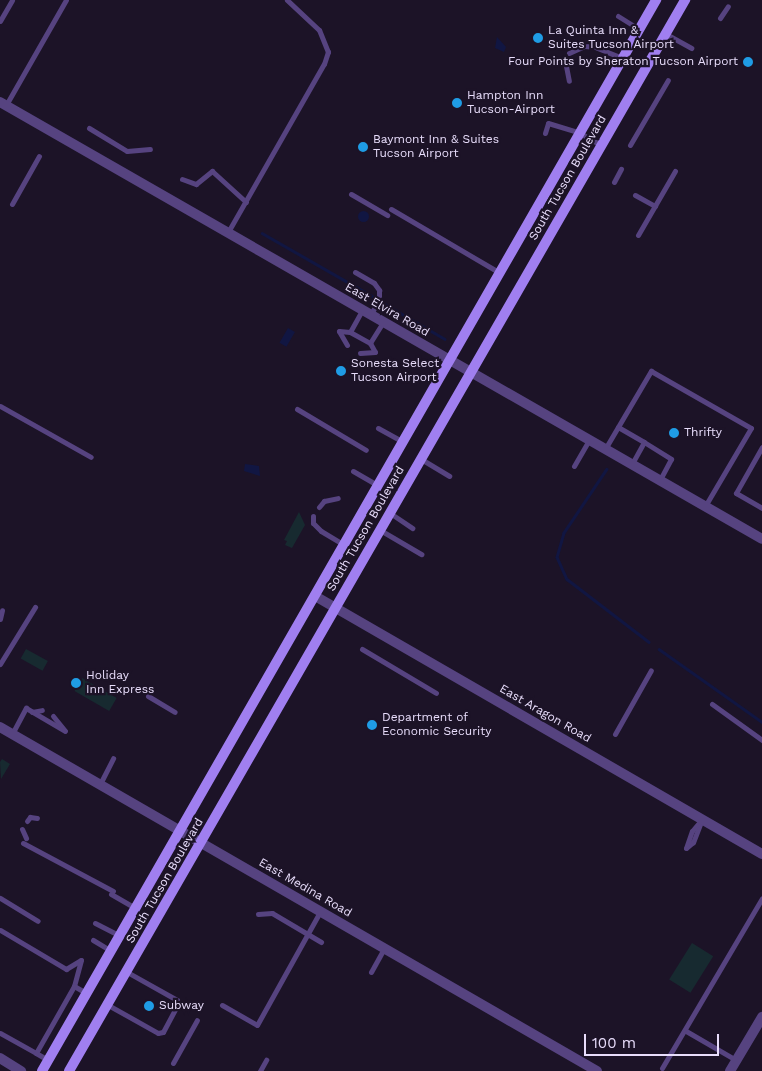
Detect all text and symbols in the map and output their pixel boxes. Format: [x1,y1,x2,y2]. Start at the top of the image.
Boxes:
place label: La Quinta Inn & Suites Tucson Airport [548,24,675,52]
marker: La Quinta Inn & Suites Tucson Airport [532,32,544,44]
place label: Four Points by Sheraton Tucson Airport [507,55,738,69]
marker: Four Points by Sheraton Tucson Airport [742,56,754,68]
place label: Hampton Inn Tucson-Airport [467,89,555,117]
marker: Hampton Inn Tucson-Airport [451,97,463,109]
street label: South Tucson Boulevard [526,113,610,243]
place label: Baymont Inn & Suites Tucson Airport [373,133,499,161]
marker: Baymont Inn & Suites Tucson Airport [357,141,369,153]
street label: East Elvira Road [342,280,432,340]
place label: Sonesta Select Tucson Airport [351,357,439,385]
marker: Sonesta Select Tucson Airport [335,365,347,377]
place label: Thrifty [684,426,722,440]
marker: Thrifty [668,427,680,439]
street label: South Tucson Boulevard [324,464,408,594]
place label: Holiday Inn Express [86,669,154,697]
marker: Holiday Inn Express [70,677,82,689]
street label: East Aragon Road [496,682,594,746]
place label: Department of Economic Security [382,711,491,739]
marker: Department of Economic Security [366,719,378,731]
street label: South Tucson Boulevard [123,816,207,946]
street label: East Medina Road [256,855,354,921]
place label: Subway [159,999,204,1013]
marker: Subway [143,1000,155,1012]
scale bar [587,1024,722,1056]
text: 100 m [592,1034,636,1052]

